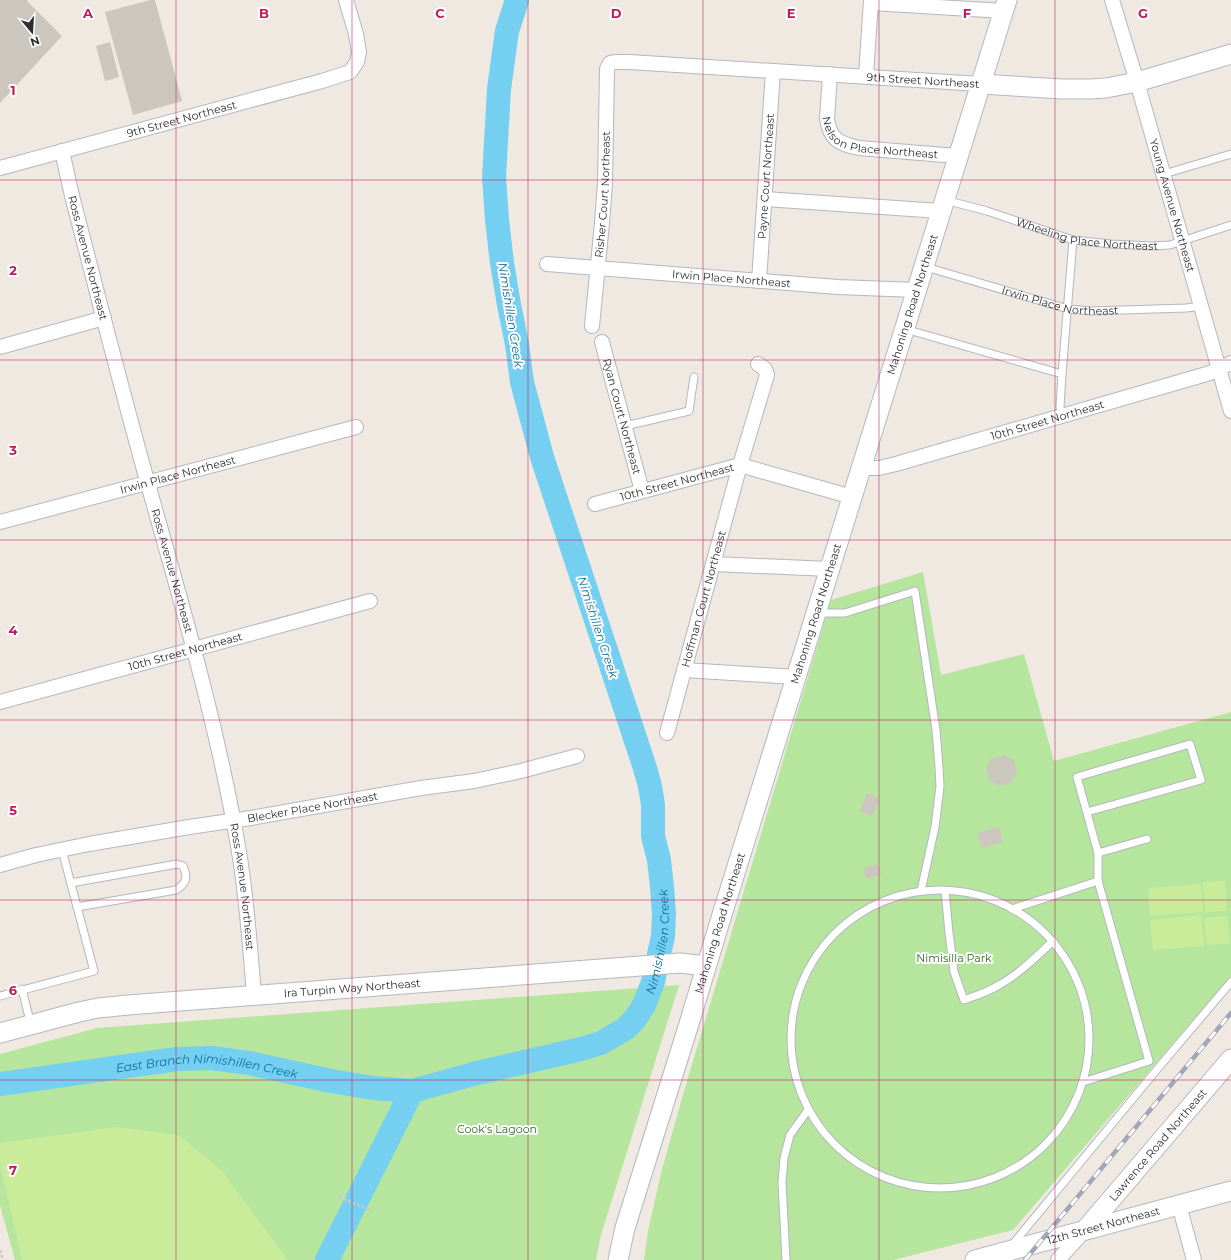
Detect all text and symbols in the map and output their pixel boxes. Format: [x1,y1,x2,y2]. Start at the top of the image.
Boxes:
text: A [82,5,94,21]
text: B [259,5,269,21]
text: C [435,5,445,21]
text: D [611,5,622,21]
text: E [787,5,796,21]
text: F [963,5,971,21]
text: G [1138,5,1148,21]
north arrow [12,12,52,52]
text: N [29,33,41,50]
street label: 9th Street Northeast [866,70,980,91]
text: 1 [10,82,16,98]
street label: 9th Street Northeast [125,97,238,140]
street label: Payne Court Northeast [755,112,777,240]
street label: Nelson Place Northeast [820,115,939,161]
street label: Risher Court Northeast [592,131,613,258]
street label: Young Avenue Northeast [1147,137,1198,274]
street label: Ross Avenue Northeast [65,194,111,322]
street label: Wheeling Place Northeast [1014,214,1159,253]
street label: Mahoning Road Northeast [884,232,941,376]
water label: Nimishillen Creek [495,261,527,369]
text: 2 [9,262,17,278]
street label: Irwin Place Northeast [672,267,792,290]
street label: Irwin Place Northeast [1000,283,1119,318]
street label: Ryan Court Northeast [600,357,644,476]
street label: 10th Street Northeast [989,397,1106,443]
text: 3 [8,442,17,458]
street label: Irwin Place Northeast [118,452,238,497]
street label: 10th Street Northeast [619,460,736,504]
street label: Ross Avenue Northeast [148,507,196,635]
street label: Hoffman Court Northeast [678,529,729,669]
street label: Mahoning Road Northeast [787,541,844,686]
water label: Nimishillen Creek [574,574,622,681]
text: 4 [9,622,18,638]
street label: 10th Street Northeast [127,629,244,674]
street label: Blecker Place Northeast [246,789,379,826]
text: 5 [9,802,17,818]
street label: Ross Avenue Northeast [227,822,257,951]
street label: Mahoning Road Northeast [692,851,748,995]
water label: Nimishillen Creek [642,888,672,996]
park label: Nimisilla Park [916,951,992,965]
street label: Ira Turpin Way Northeast [283,976,422,1000]
text: 6 [9,982,18,998]
water label: East Branch Nimishillen Creek [115,1050,300,1081]
street label: Lawrence Road Northeast [1106,1085,1210,1204]
park label: Cook's Lagoon [457,1122,537,1136]
text: 7 [9,1162,17,1178]
street label: 12th Street Northeast [1045,1203,1162,1247]

